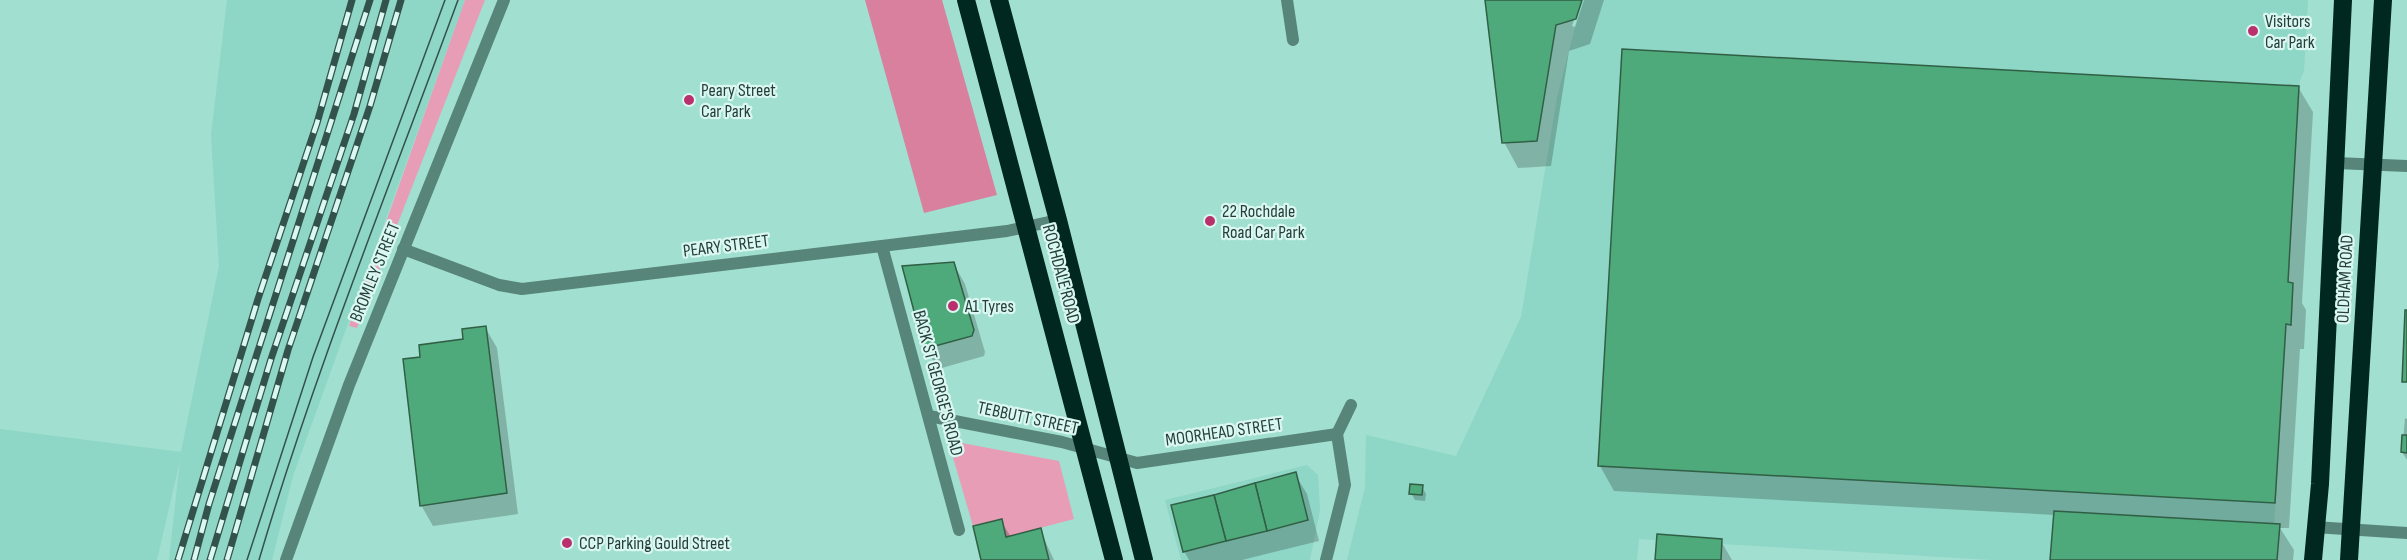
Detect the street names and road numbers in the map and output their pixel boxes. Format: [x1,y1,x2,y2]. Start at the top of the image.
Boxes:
street label: BROMLEY STREET [345,219,405,325]
street label: ROCHDALE ROAD [1038,222,1084,326]
street label: PEARY STREET [682,230,770,262]
street label: OLDHAM ROAD [2332,234,2358,324]
street label: BACK ST GEORGE'S ROAD [908,308,968,458]
street label: TEBBUTT STREET [976,397,1080,439]
street label: MOORHEAD STREET [1164,413,1284,451]

